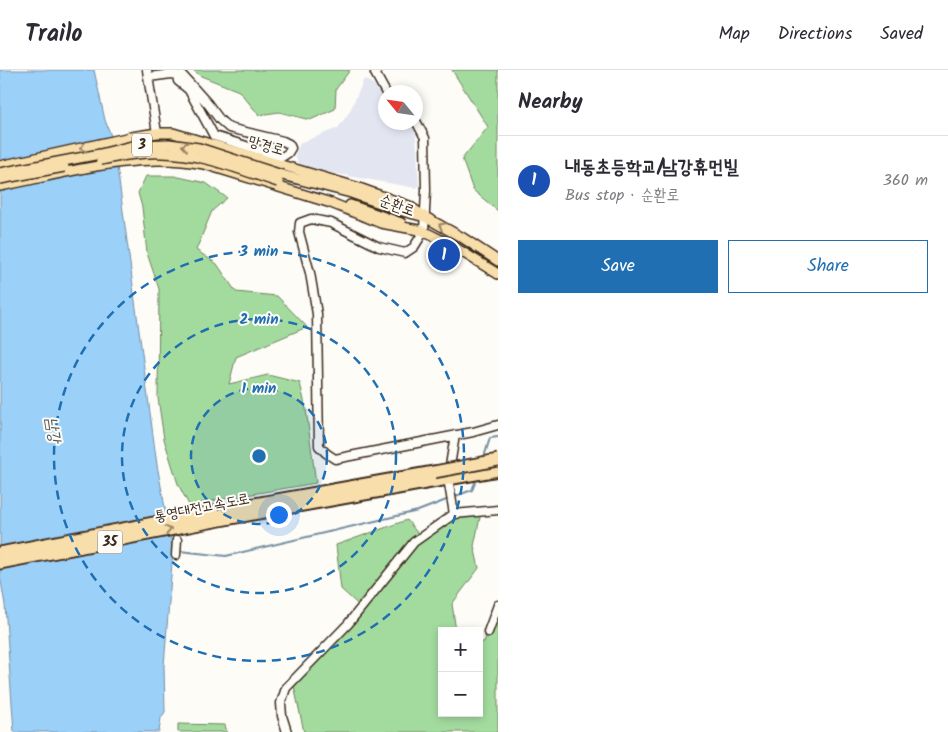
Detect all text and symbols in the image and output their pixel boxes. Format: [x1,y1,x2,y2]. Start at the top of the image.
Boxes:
text: Trailo [25,15,83,54]
text: Map [718,20,750,49]
text: Directions [778,20,852,49]
text: Saved [880,20,923,49]
north arrow [378,85,423,130]
text: Nearby [518,86,583,119]
street label: 망경로 [245,129,287,163]
road number: 3 [132,134,152,156]
one-way arrow [79,142,88,153]
one-way arrow [180,142,189,152]
text: 내동초등학교/남강휴먼빌 [565,153,739,183]
text: 1 [532,168,536,193]
text: 360 m [883,168,928,193]
text: Bus stop · 순환로 [565,183,679,208]
street label: 순환로 [376,189,418,223]
one-way arrow [438,223,447,233]
pin: 1 [428,236,460,274]
text: 3 min [239,240,278,264]
button: Save [518,240,718,293]
button: Share [728,240,928,293]
text: 2 min [239,308,279,332]
text: 1 min [242,377,276,401]
water label: 남강 [39,415,68,447]
centre of rings [250,447,268,465]
street label: 통영대전고속도로 [152,487,252,529]
your location [266,502,292,528]
one-way arrow [164,525,173,536]
road number: 35 [98,531,122,554]
map controls [438,627,483,717]
button: + [438,627,483,672]
button: − [438,672,483,717]

